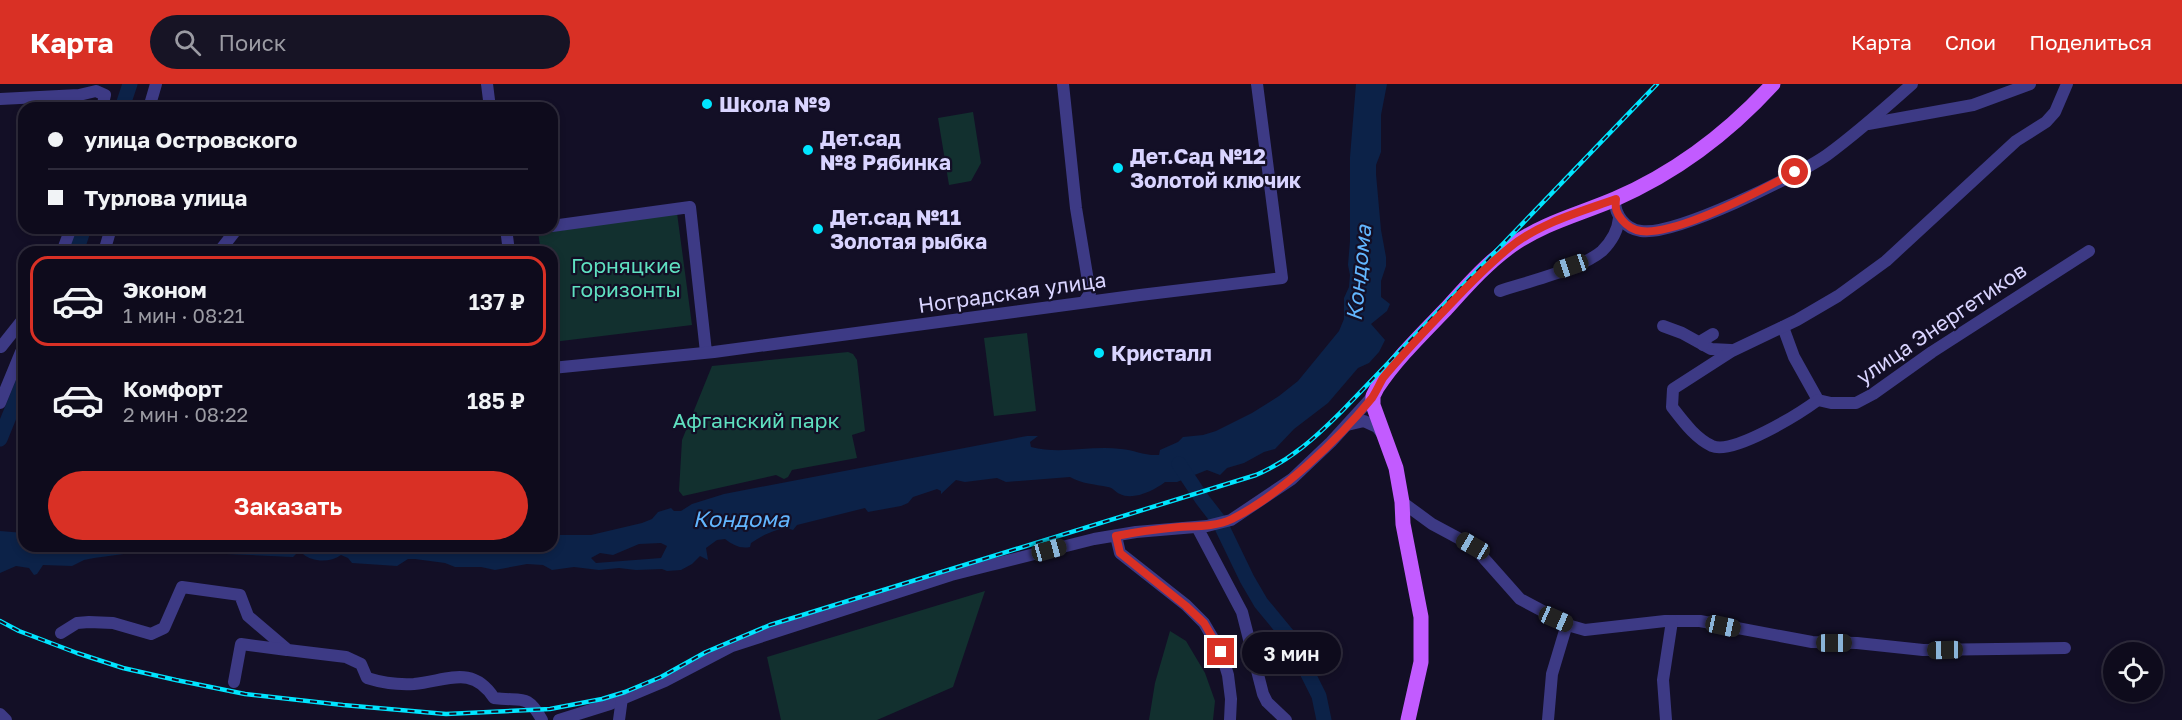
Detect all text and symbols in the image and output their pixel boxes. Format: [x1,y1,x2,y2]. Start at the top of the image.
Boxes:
search box [150,15,570,69]
text: Карта [30,26,114,59]
icon: search [171,26,204,59]
text: Поиск [219,29,286,56]
text: Карта [1851,29,1912,55]
text: Слои [1945,29,1996,55]
text: Поделиться [2029,29,2152,55]
place label: Школа №9 [719,91,831,117]
marker: Школа №9 [700,97,714,111]
place label: Дет.сад №8 Рябинка [820,125,951,175]
text: улица Островского [84,126,297,153]
marker: Дет.сад №8 Рябинка [801,143,815,157]
place label: Дет.Сад №12 Золотой ключик [1130,143,1301,193]
route start [1781,158,1808,185]
marker: Дет.Сад №12 Золотой ключик [1111,161,1125,175]
text: Турлова улица [84,184,247,211]
place label: Дет.сад №11 Золотая рыбка [830,204,987,254]
marker: Дет.сад №11 Золотая рыбка [811,222,825,236]
water label: Кондома [1340,222,1377,322]
park label: Горняцкие горизонты [571,252,681,302]
car [1551,252,1591,280]
street label: улица Энергетиков [1851,256,2031,390]
street label: Ноградская улица [916,266,1108,318]
icon: car [51,274,105,328]
text: Эконом [123,276,207,303]
text: 137 ₽ [469,288,525,315]
text: 1 мин · 08:21 [123,303,244,327]
place label: Кристалл [1111,340,1212,366]
marker: Кристалл [1092,346,1106,360]
icon: car [51,373,105,427]
text: Комфорт [123,375,223,402]
text: 185 ₽ [467,387,525,414]
text: 2 мин · 08:22 [123,402,248,426]
park label: Афганский парк [672,407,840,433]
button: Заказать [48,471,528,540]
water label: Кондома [693,505,791,532]
car [1453,529,1493,563]
car [1029,537,1069,563]
car [1536,603,1576,635]
car [1704,613,1742,639]
callout: 3 мин [1242,631,1341,673]
car [1816,634,1852,652]
route end [1207,638,1234,665]
text: 3 мин [1264,641,1319,665]
car [1927,641,1963,659]
map controls [2103,642,2163,702]
button: locate [2103,642,2163,702]

